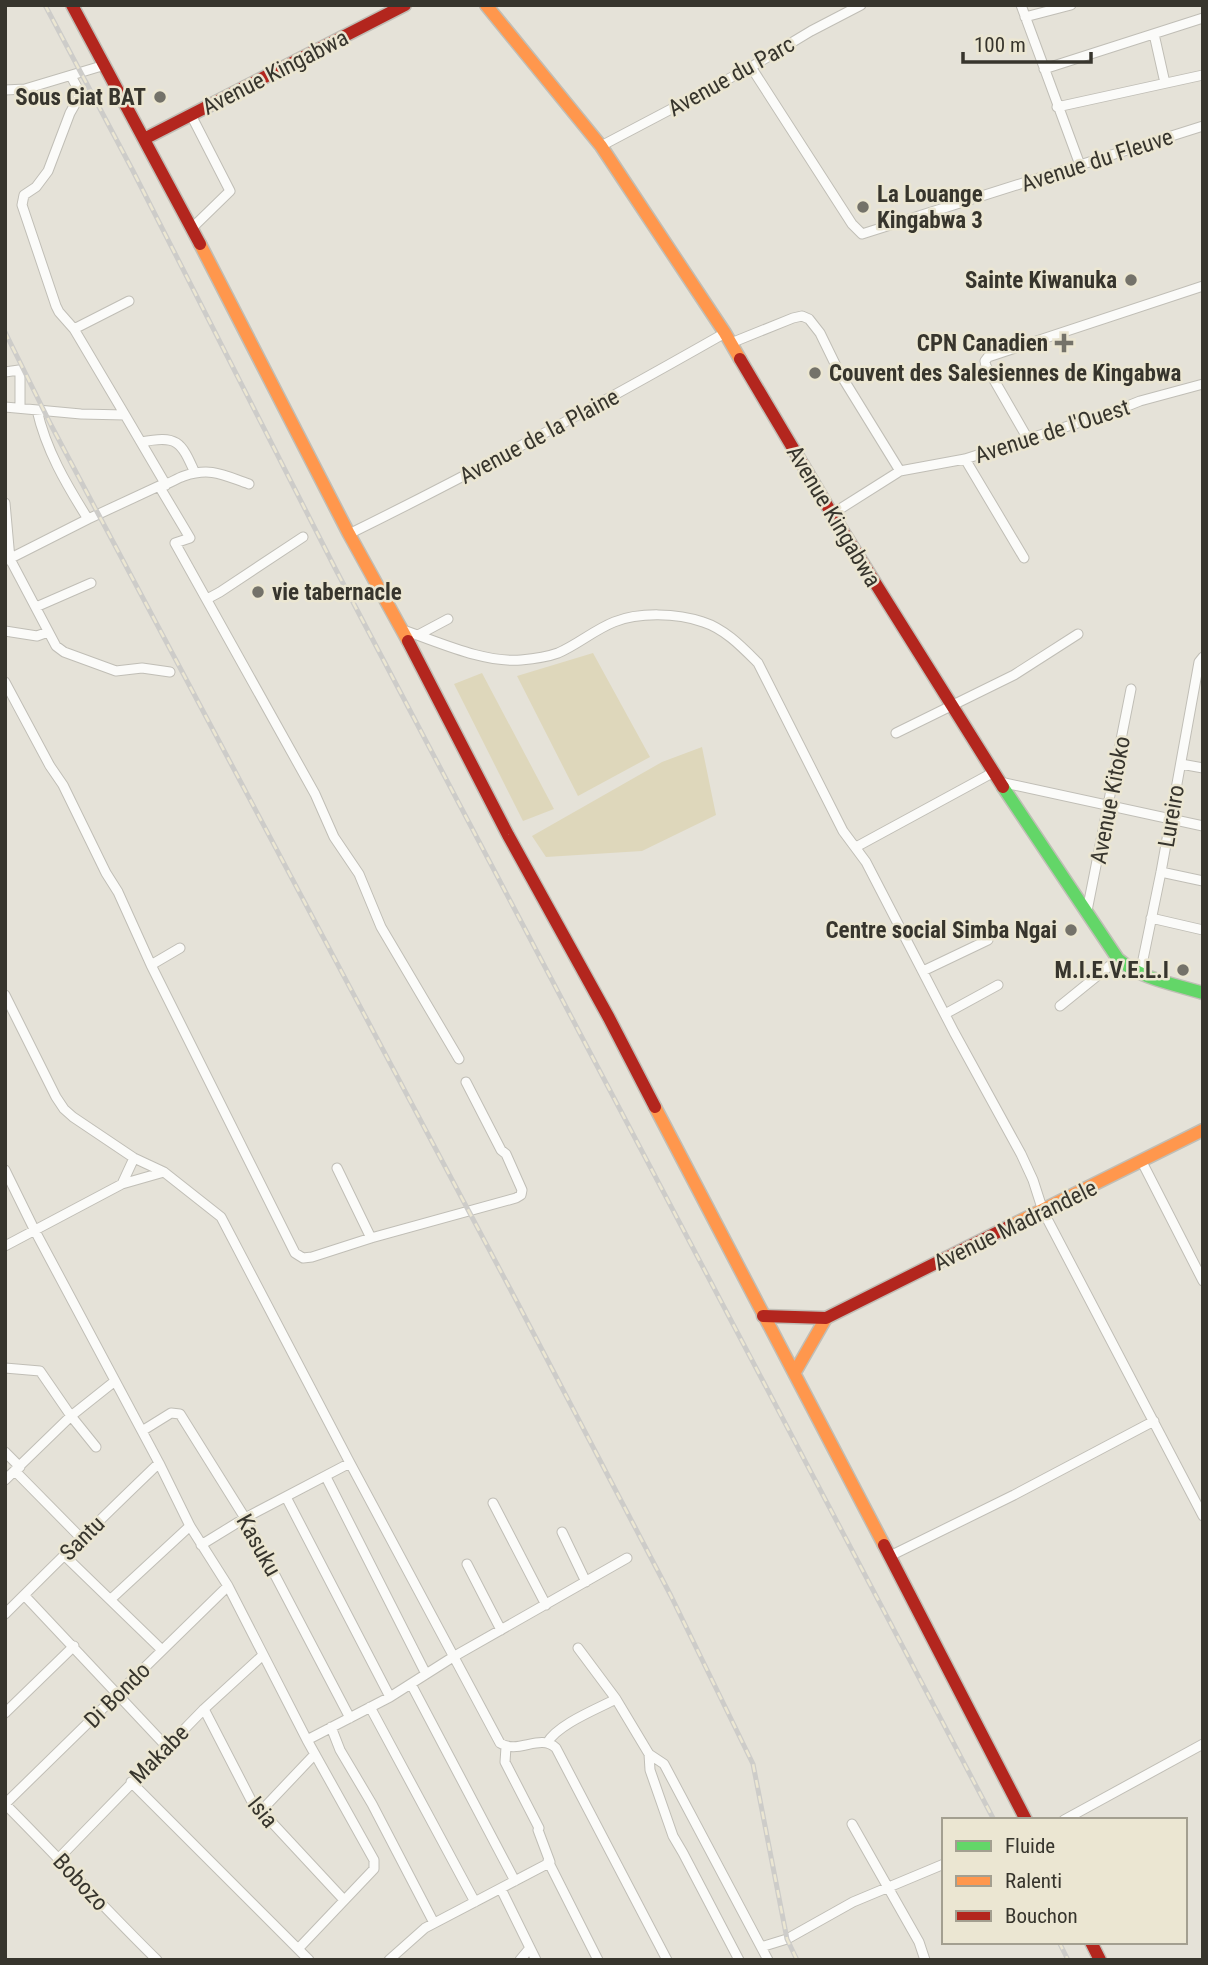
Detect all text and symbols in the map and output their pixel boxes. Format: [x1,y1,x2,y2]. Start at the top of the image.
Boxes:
scale bar [963,21,1091,65]
street label: Avenue Kingabwa [198,24,353,121]
street label: Avenue du Parc [663,31,799,122]
text: 100 m [974,33,1026,57]
place label: Sous Ciat BAT [15,84,146,111]
marker: Sous Ciat BAT [152,89,168,105]
street label: Avenue du Fleuve [1018,123,1176,198]
place label: La Louange Kingabwa 3 [877,181,983,234]
marker: La Louange Kingabwa 3 [855,199,871,215]
place label: Sainte Kiwanuka [965,267,1117,294]
marker: Sainte Kiwanuka [1123,272,1139,288]
place label: CPN Canadien [917,330,1048,357]
marker: CPN Canadien [1054,333,1074,353]
place label: Couvent des Salesiennes de Kingabwa [829,360,1181,387]
marker: Couvent des Salesiennes de Kingabwa [807,365,823,381]
street label: Avenue de la Plaine [455,383,624,490]
street label: Avenue de l'Ouest [971,394,1133,469]
street label: Avenue Kingabwa [781,441,886,592]
place label: vie tabernacle [272,579,402,606]
marker: vie tabernacle [250,584,266,600]
street label: Avenue Kitoko [1085,734,1136,866]
street label: Lureiro [1153,783,1190,849]
place label: Centre social Simba Ngai [826,917,1057,944]
marker: Centre social Simba Ngai [1063,922,1079,938]
place label: M.I.E.V.E.L.I [1055,957,1169,984]
marker: M.I.E.V.E.L.I [1175,962,1191,978]
street label: Avenue Madrandele [929,1174,1101,1277]
street label: Santu [54,1510,110,1566]
street label: Kasuku [231,1510,287,1581]
street label: Di Bondo [79,1657,156,1734]
street label: Makabe [124,1719,194,1789]
street label: Isia [242,1791,283,1833]
legend [942,1818,1187,1944]
text: Fluide [1005,1834,1055,1858]
street label: Bobozo [47,1848,114,1917]
text: Ralenti [1005,1869,1062,1893]
text: Bouchon [1005,1904,1078,1928]

